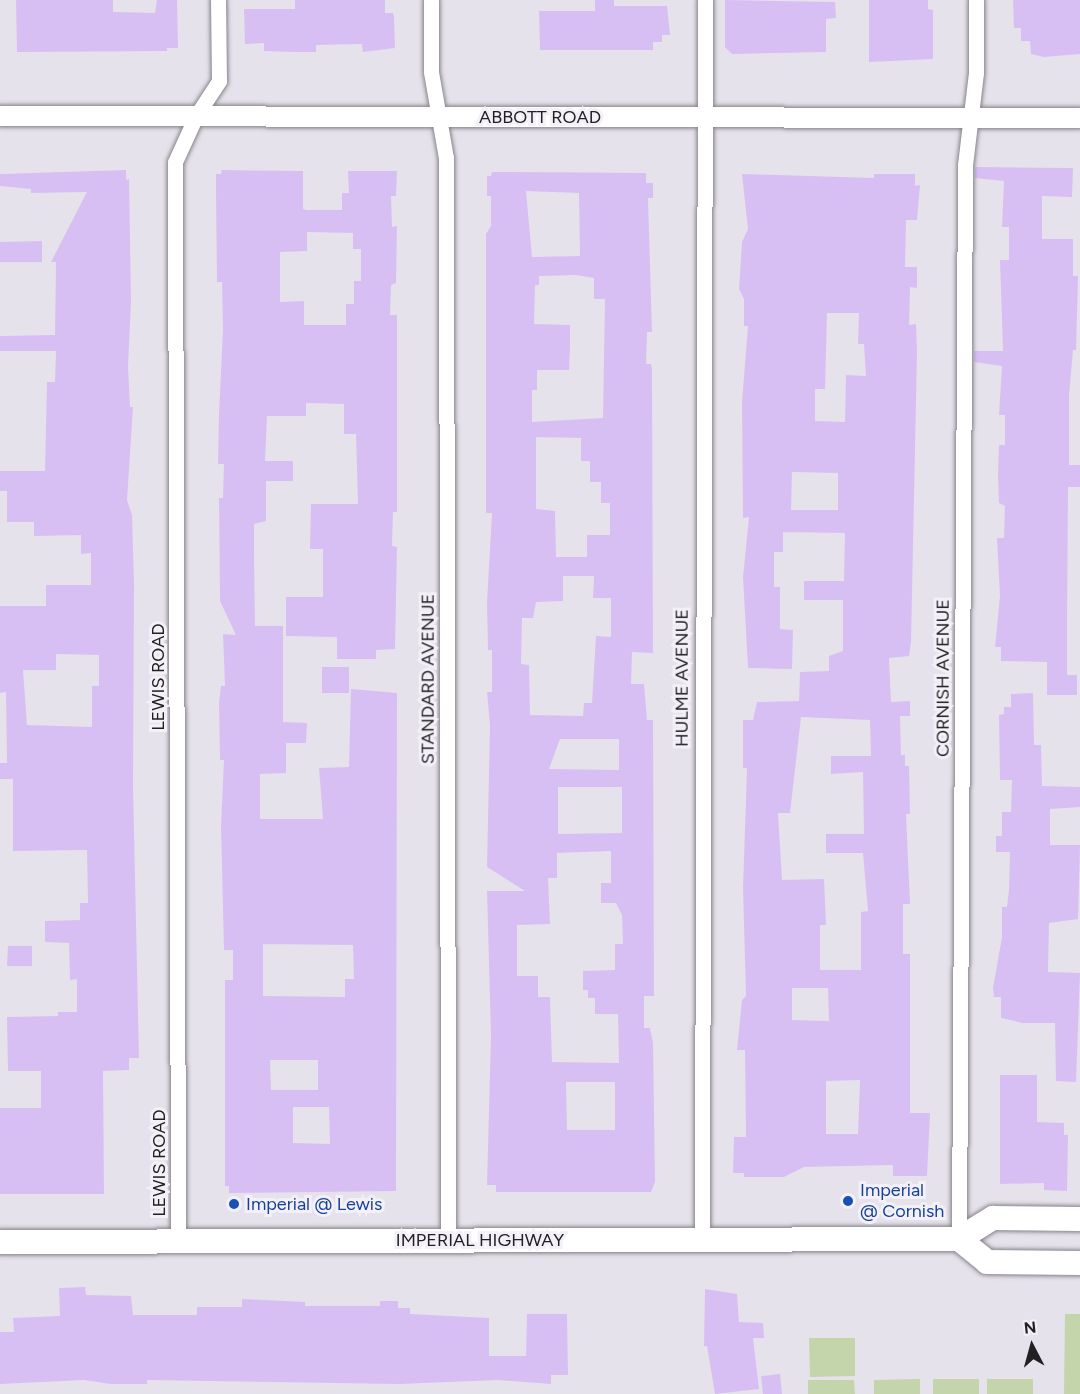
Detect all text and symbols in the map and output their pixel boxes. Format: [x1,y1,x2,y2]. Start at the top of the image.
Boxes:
street label: ABBOTT ROAD [479,106,601,128]
street label: STANDARD AVENUE [417,594,439,764]
street label: CORNISH AVENUE [932,599,954,757]
street label: HULME AVENUE [671,609,693,747]
street label: LEWIS ROAD [147,623,169,731]
street label: LEWIS ROAD [148,1109,170,1217]
place label: Imperial @ Cornish [860,1180,944,1222]
place label: Imperial @ Lewis [246,1193,382,1215]
marker: Imperial @ Cornish [841,1194,855,1208]
marker: Imperial @ Lewis [227,1197,241,1211]
street label: IMPERIAL HIGHWAY [396,1229,564,1251]
north arrow [1002,1316,1062,1376]
text: N [1023,1318,1037,1338]

